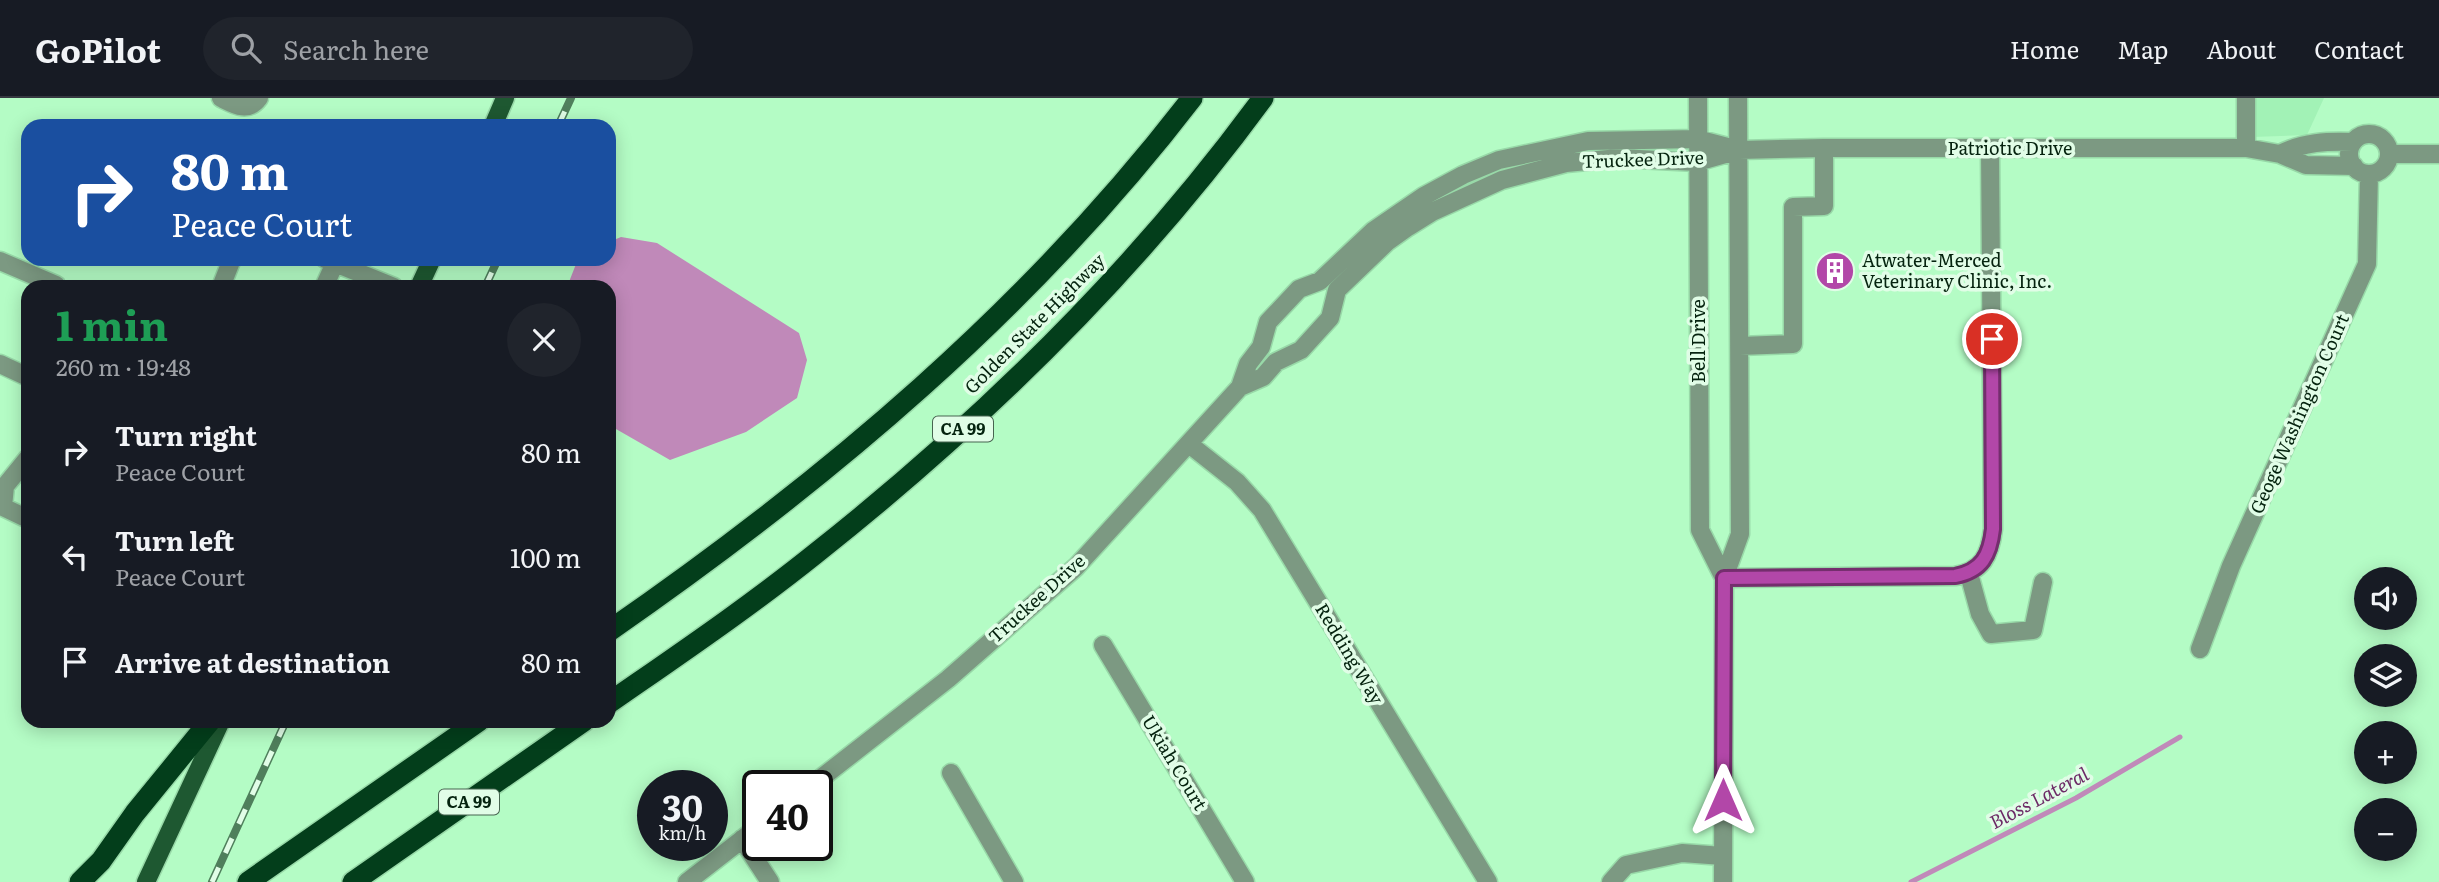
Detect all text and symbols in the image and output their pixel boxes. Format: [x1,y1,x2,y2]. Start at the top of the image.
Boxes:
search box [203,17,693,80]
text: GoPilot [35,24,161,73]
icon: search [227,29,265,67]
text: Search here [283,29,429,68]
text: Home [2010,31,2079,66]
text: Map [2117,31,2168,66]
text: About [2206,31,2276,66]
text: Contact [2314,31,2404,66]
text: 80 m [171,132,289,205]
street label: Patriotic Drive [1948,134,2072,161]
street label: Truckee Drive [1582,143,1704,174]
icon: right [56,147,147,238]
text: Peace Court [171,199,352,247]
street label: Golden State Highway [958,246,1111,399]
place label: Atwater-Merced Veterinary Clinic, Inc. [1862,246,2052,294]
building icon: Atwater-Merced Veterinary Clinic, Inc. [1814,250,1856,292]
text: 1 min [56,292,168,354]
street label: Bell Drive [1684,299,1711,383]
button: close [507,303,581,377]
street label: Geoge Washington Court [2242,308,2355,518]
pin [1962,309,2022,369]
icon: arrive [1973,320,2011,358]
text: 260 m · 19:48 [56,349,191,383]
text: Turn right [115,415,257,454]
road number: CA 99 [933,416,993,442]
text: 80 m [521,432,581,471]
icon: right [56,433,94,471]
text: Peace Court [115,454,245,488]
text: Turn left [115,520,234,559]
text: 100 m [510,537,581,576]
icon: left [56,538,94,576]
street label: Truckee Drive [982,547,1090,649]
text: Peace Court [115,559,245,593]
map controls [2354,567,2417,861]
button: sound [2354,567,2417,630]
street label: Redding Way [1309,598,1391,709]
text: Arrive at destination [115,642,390,681]
text: 80 m [521,642,581,681]
icon: arrive [56,643,94,681]
button: layers [2354,644,2417,707]
street label: Ukiah Court [1136,709,1215,816]
button: + [2354,721,2417,784]
water label: Bloss Lateral [1984,759,2094,835]
position arrow [1686,763,1760,837]
speed limit sign: 40 [742,770,833,861]
text: 30 [662,780,703,832]
road number: CA 99 [439,790,499,814]
button: − [2354,798,2417,861]
text: km/h [659,819,706,846]

